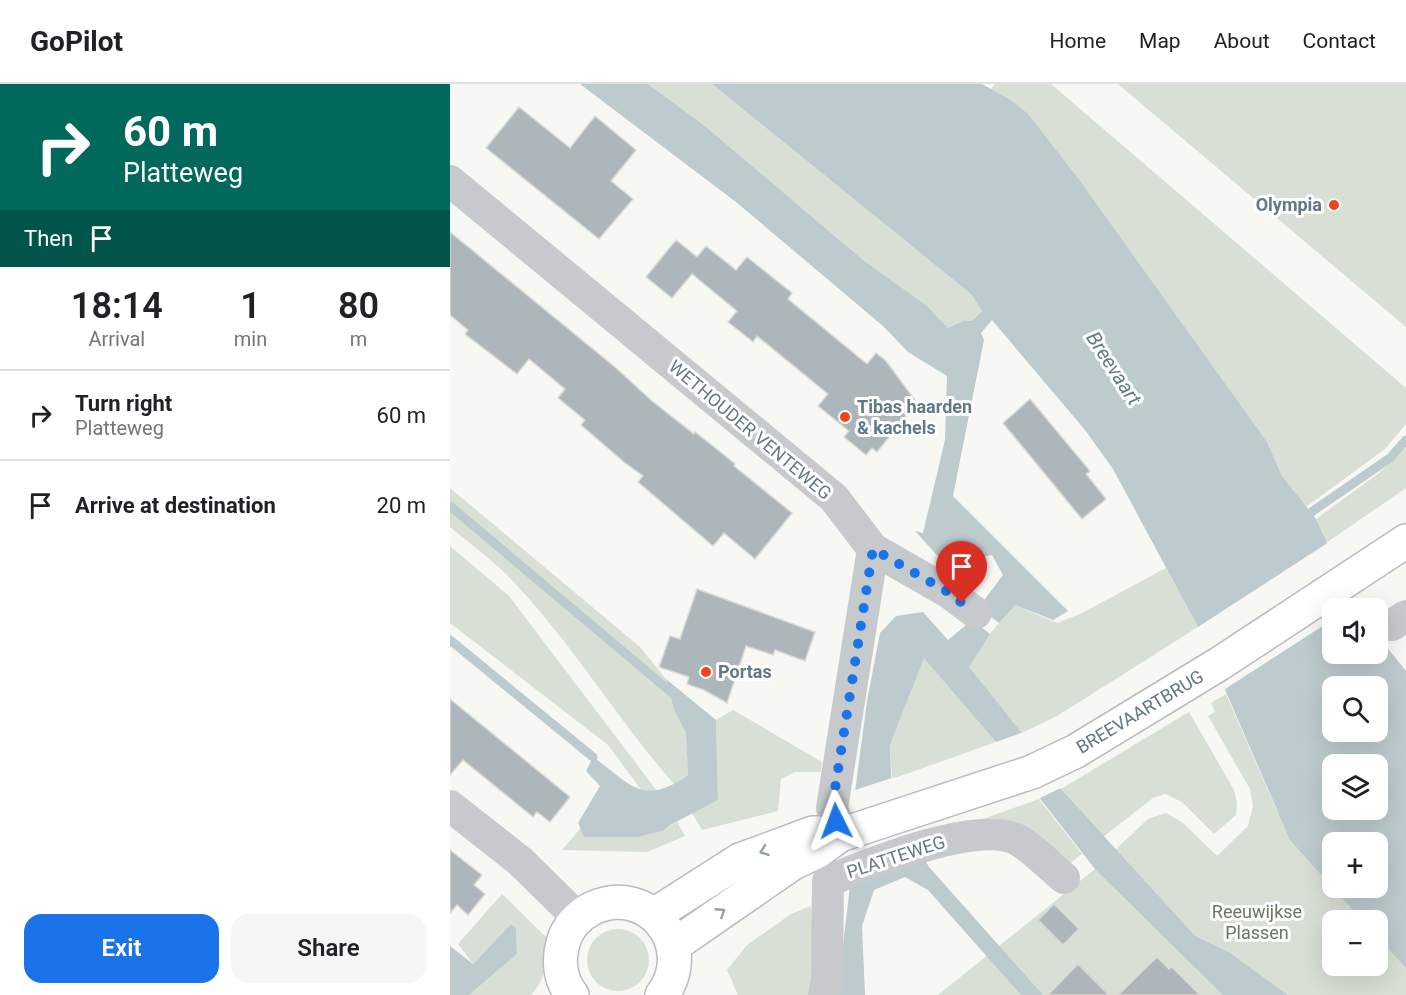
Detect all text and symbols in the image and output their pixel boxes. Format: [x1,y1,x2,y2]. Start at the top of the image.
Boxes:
text: GoPilot [30,25,123,58]
text: Home [1050,29,1106,53]
text: Map [1139,29,1181,53]
text: About [1214,29,1270,53]
text: Contact [1303,29,1376,53]
text: 60 m [123,107,218,156]
icon: right [24,108,102,186]
text: Platteweg [123,157,243,189]
place label: Olympia [1256,194,1322,215]
marker: Olympia [1327,198,1341,212]
icon: arrive [85,222,118,255]
text: Then [24,226,73,251]
text: 18:14 [71,285,163,327]
text: 1 [240,285,261,327]
text: 80 [338,285,379,327]
text: Arrival [88,327,145,351]
text: min [234,327,267,351]
text: m [350,327,367,351]
water label: Breevaart [1081,327,1147,410]
street label: WETHOUDER VENTEWEG [665,356,836,504]
text: Turn right [75,391,172,416]
place label: Tibas haarden & kachels [857,396,972,438]
icon: right [24,399,57,432]
text: 60 m [377,403,426,428]
marker: Tibas haarden & kachels [838,410,852,424]
text: Platteweg [75,416,164,440]
icon: arrive [24,489,57,522]
text: Arrive at destination [75,493,276,518]
text: 20 m [377,493,426,518]
pin [936,541,987,603]
icon: arrive [945,550,978,583]
map controls [1322,598,1388,976]
button: sound [1322,598,1388,664]
place label: Portas [718,661,772,682]
marker: Portas [699,665,713,679]
street label: BREEVAARTBRUG [1072,665,1207,758]
button: search [1322,676,1388,742]
button: layers [1322,754,1388,820]
position arrow [804,789,868,853]
street label: PLATTEWEG [844,831,948,882]
button: + [1322,832,1388,898]
one-way arrow [759,844,770,857]
park label: Reeuwijkse Plassen [1212,901,1302,943]
one-way arrow [715,908,725,920]
button: − [1322,910,1388,976]
button: Exit [24,914,219,983]
button: Share [231,914,426,983]

